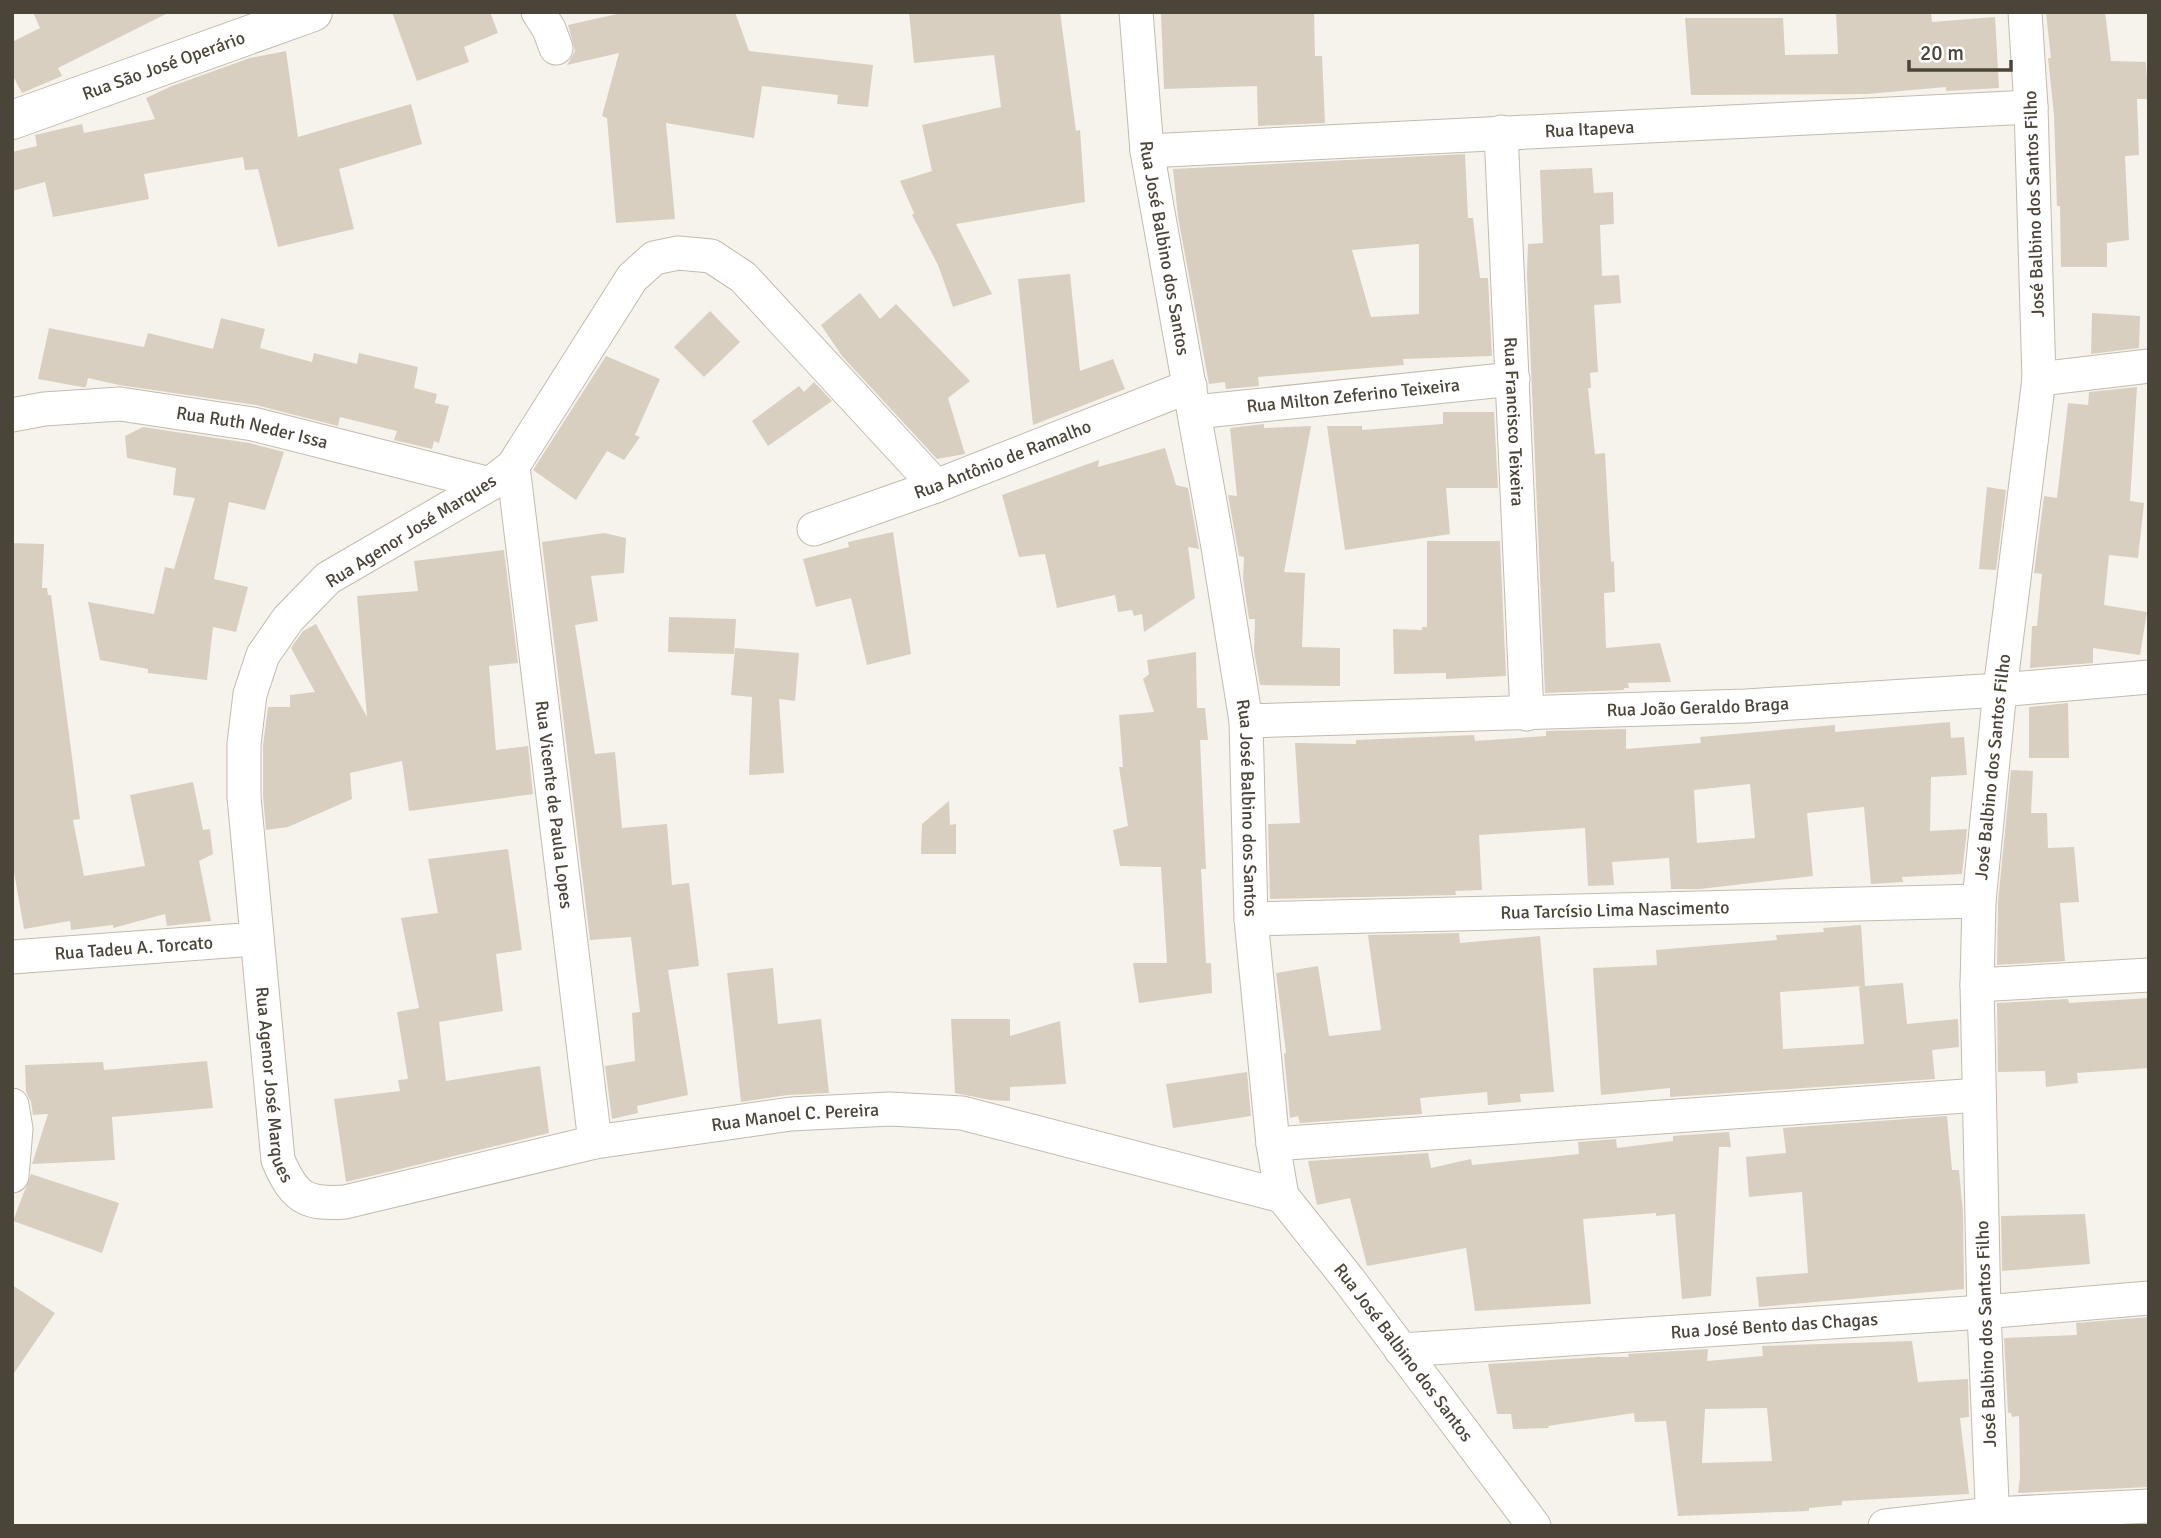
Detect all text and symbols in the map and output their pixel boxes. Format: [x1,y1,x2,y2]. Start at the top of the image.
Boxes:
street label: Rua São José Operário [79,26,248,105]
scale bar [1909,28,2010,72]
text: 20 m [1920,40,1964,66]
street label: José Balbino dos Santos Filho [2019,90,2049,318]
street label: Rua Itapeva [1544,116,1635,142]
street label: Rua José Balbino dos Santos [1135,140,1194,357]
street label: Rua Francisco Teixeira [1499,336,1529,507]
street label: Rua Milton Zeferino Teixeira [1245,374,1461,418]
street label: Rua Ruth Neder Issa [175,402,330,454]
street label: Rua Antônio de Ramalho [911,415,1094,504]
street label: Rua Agenor José Marques [322,469,501,593]
street label: José Balbino dos Santos Filho [1970,653,2015,881]
street label: Rua João Geraldo Braga [1606,692,1790,721]
street label: Rua José Balbino dos Santos [1232,698,1262,917]
street label: Rua Vicente de Paula Lopes [531,699,578,910]
street label: Rua Tarcísio Lima Nascimento [1500,896,1730,924]
street label: Rua Tadeu A. Torcato [54,931,214,965]
street label: Rua Agenor José Marques [251,986,298,1187]
street label: Rua Manoel C. Pereira [710,1099,880,1136]
street label: José Balbino dos Santos Filho [1971,1220,2001,1448]
street label: Rua José Balbino dos Santos [1329,1259,1478,1446]
street label: Rua José Bento das Chagas [1670,1308,1879,1343]

